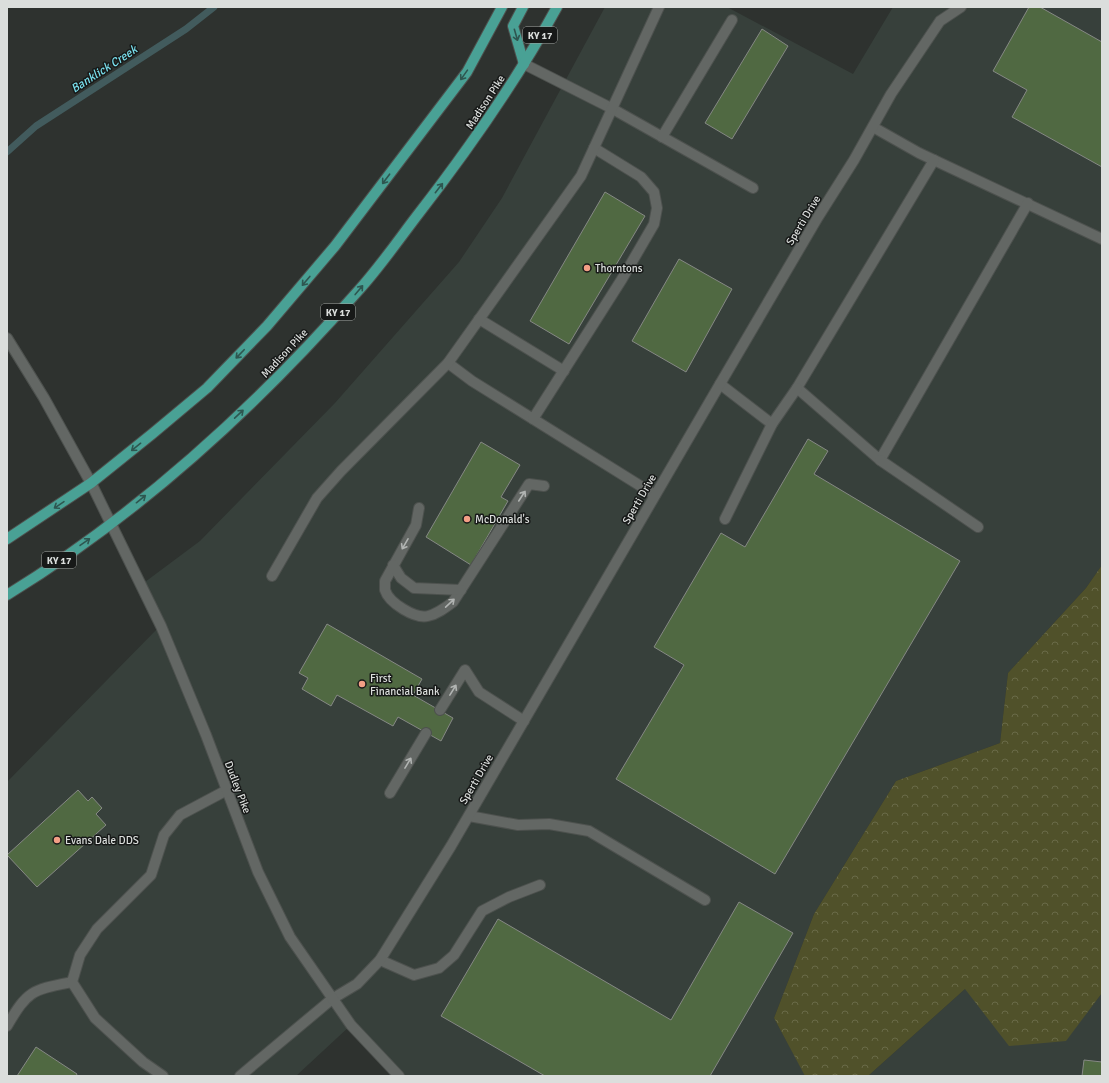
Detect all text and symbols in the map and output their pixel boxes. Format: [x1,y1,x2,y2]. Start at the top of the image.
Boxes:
road number: KY 17 [523,27,557,43]
one-way arrow [513,28,520,41]
water label: Banklick Creek [68,42,141,96]
one-way arrow [460,69,468,80]
street label: Madison Pike [463,73,508,132]
one-way arrow [382,173,390,184]
one-way arrow [435,182,443,193]
street label: Sperti Drive [784,193,823,247]
place label: Thorntons [595,262,643,275]
marker: Thorntons [582,263,592,273]
one-way arrow [301,275,310,286]
one-way arrow [354,285,363,295]
road number: KY 17 [321,304,355,320]
street label: Madison Pike [258,326,310,381]
one-way arrow [235,349,245,359]
one-way arrow [234,410,244,419]
one-way arrow [130,443,141,452]
street label: Sperti Drive [620,472,659,527]
one-way arrow [518,491,526,502]
one-way arrow [136,495,147,503]
one-way arrow [53,501,64,509]
place label: McDonald's [475,513,530,526]
marker: McDonald's [462,514,472,524]
one-way arrow [80,538,91,546]
one-way arrow [400,538,408,550]
road number: KY 17 [42,552,76,568]
one-way arrow [445,599,455,608]
place label: First Financial Bank [370,672,440,698]
marker: First Financial Bank [357,679,367,689]
one-way arrow [449,684,457,696]
street label: Sperti Drive [457,752,496,807]
one-way arrow [404,758,412,769]
street label: Dudley Pike [222,759,253,815]
place label: Evans Dale DDS [65,834,139,847]
marker: Evans Dale DDS [52,835,62,845]

